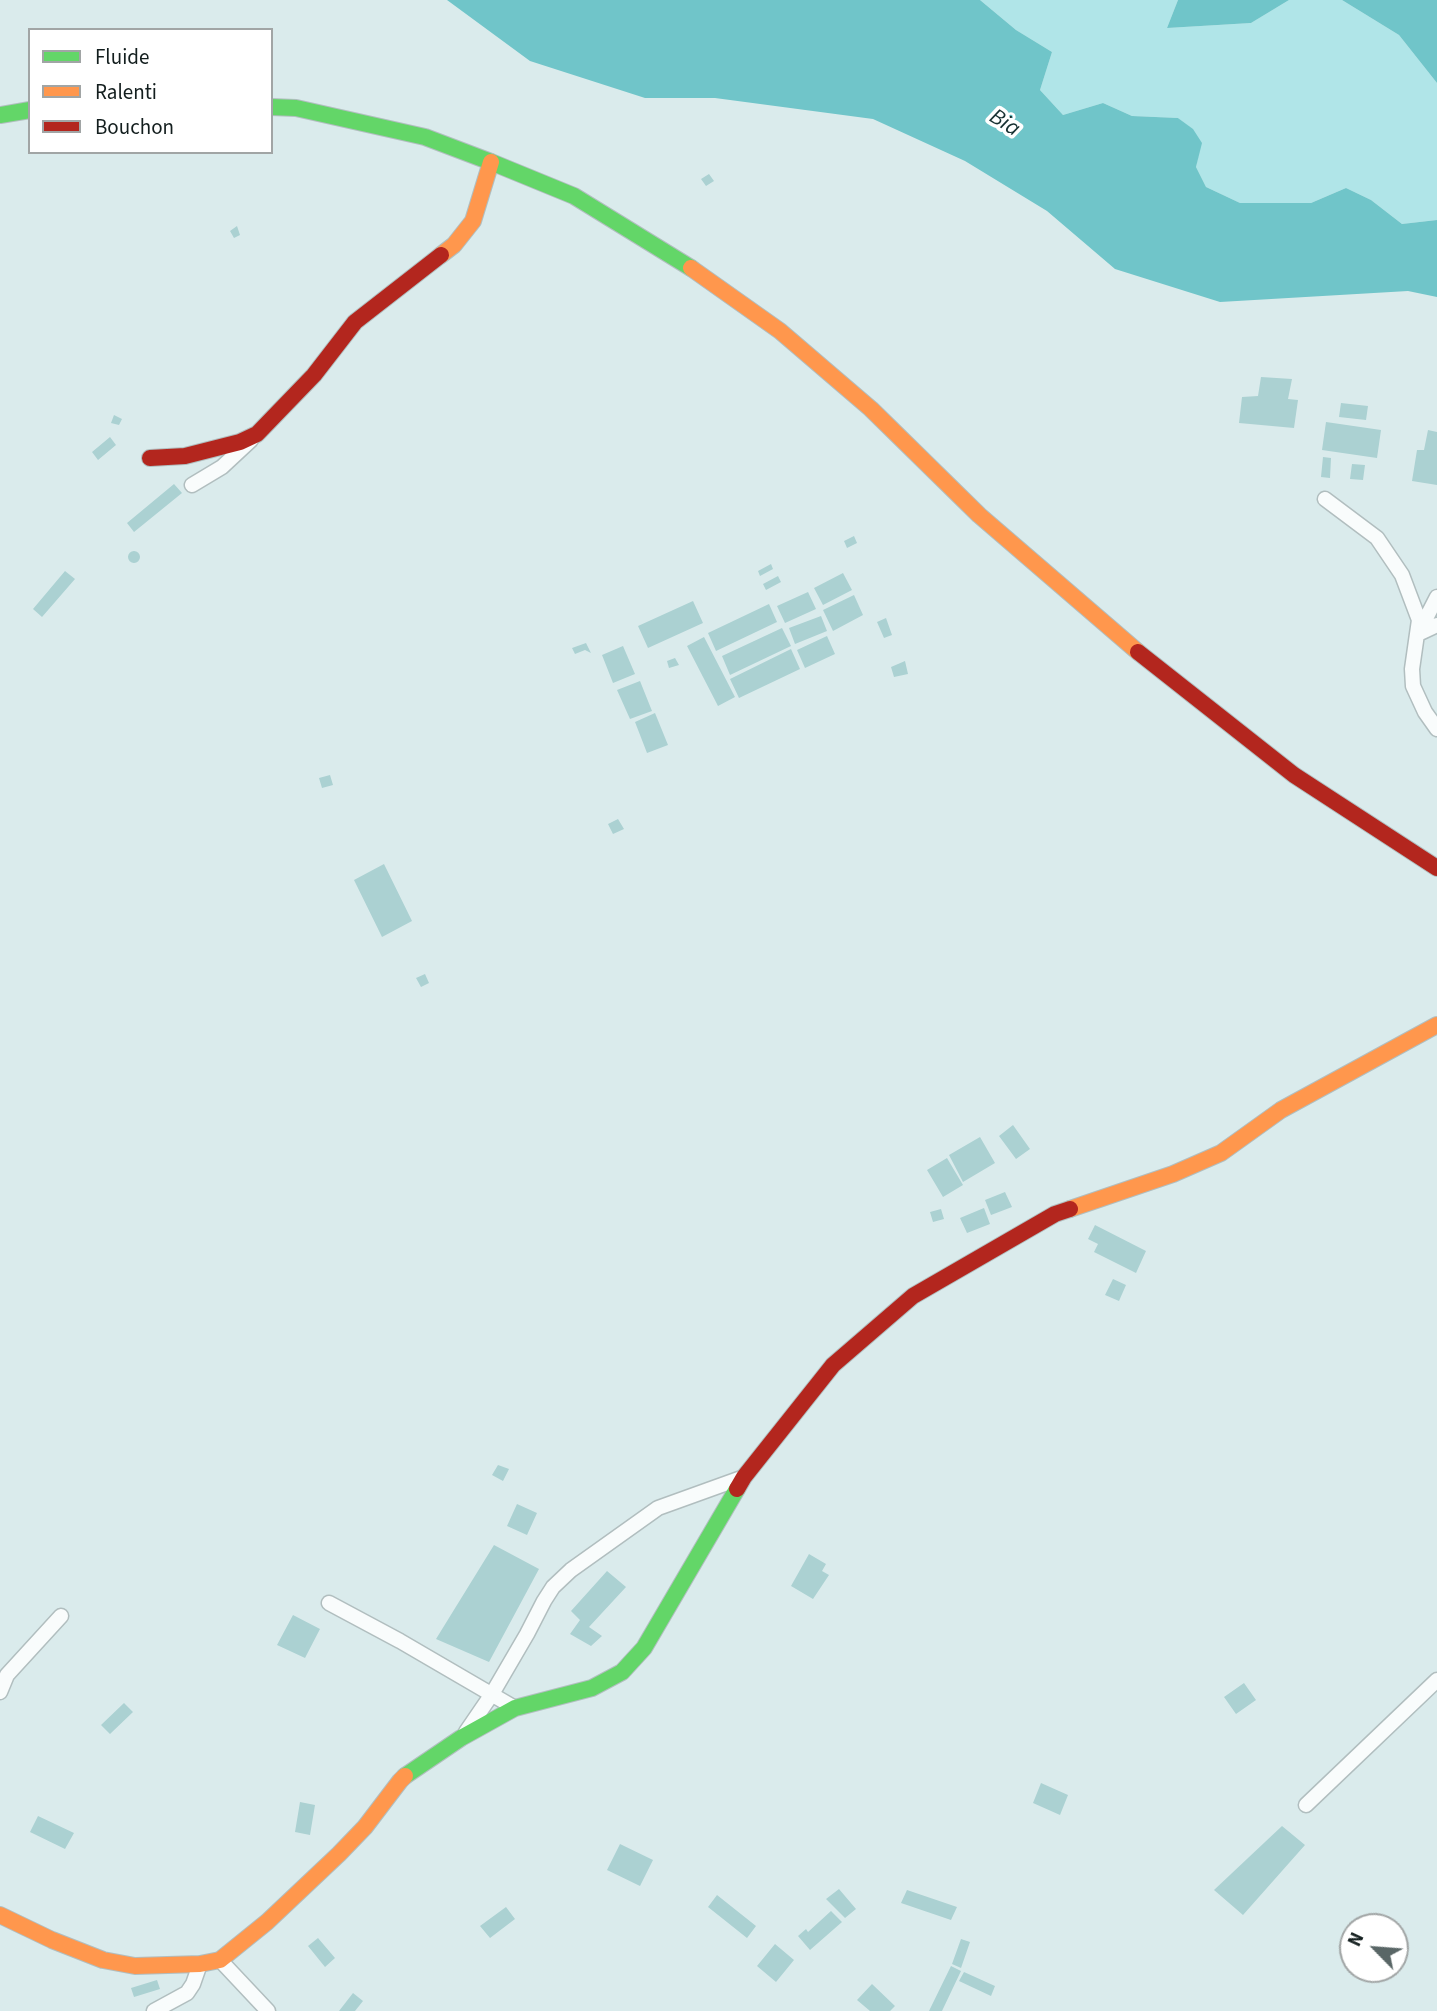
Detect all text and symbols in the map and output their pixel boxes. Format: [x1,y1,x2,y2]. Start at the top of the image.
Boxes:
legend [28,28,273,154]
text: Fluide [95,42,149,72]
text: Ralenti [95,77,157,107]
water label: Bia [984,104,1024,144]
text: Bouchon [95,112,174,142]
north arrow [1339,1913,1409,1983]
text: N [1341,1928,1371,1951]

